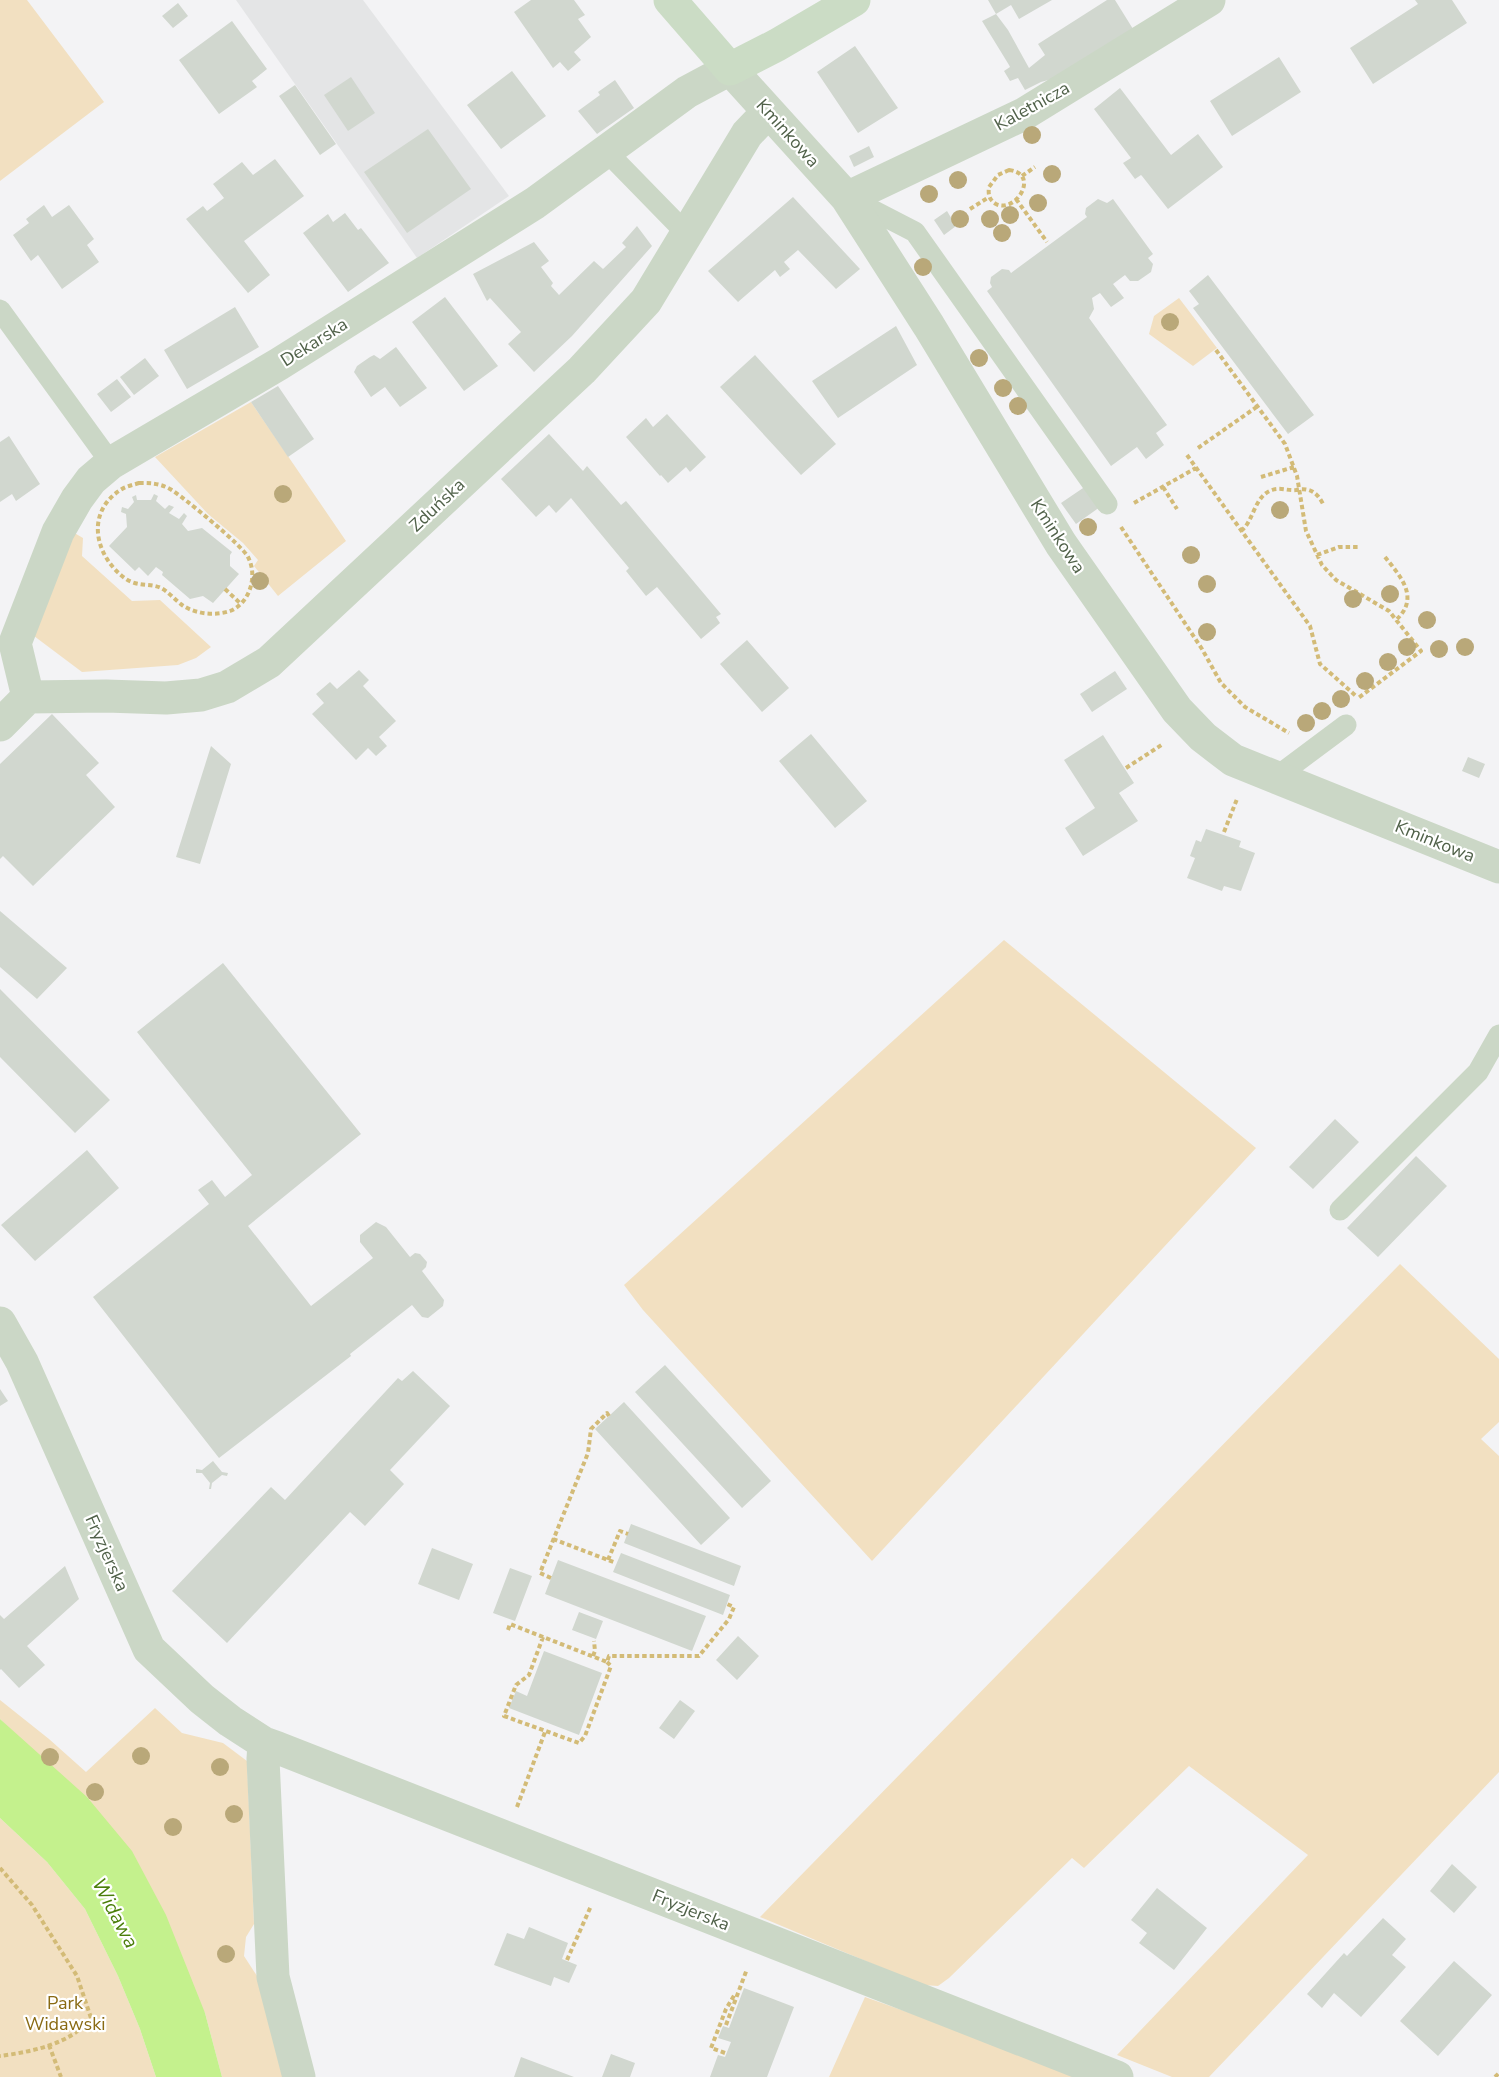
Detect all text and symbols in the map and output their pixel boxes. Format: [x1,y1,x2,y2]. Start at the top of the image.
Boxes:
street label: Kaletnicza [990,76,1074,136]
street label: Kminkowa [751,94,825,172]
street label: Dekarska [276,312,352,372]
street label: Zduńska [404,473,470,537]
street label: Kminkowa [1025,494,1091,578]
street label: Kminkowa [1391,814,1479,868]
street label: Fryzjerska [79,1511,135,1595]
water label: Widawa [85,1873,145,1953]
street label: Fryzjerska [649,1884,733,1936]
park label: Park Widawski [25,1991,105,2036]

